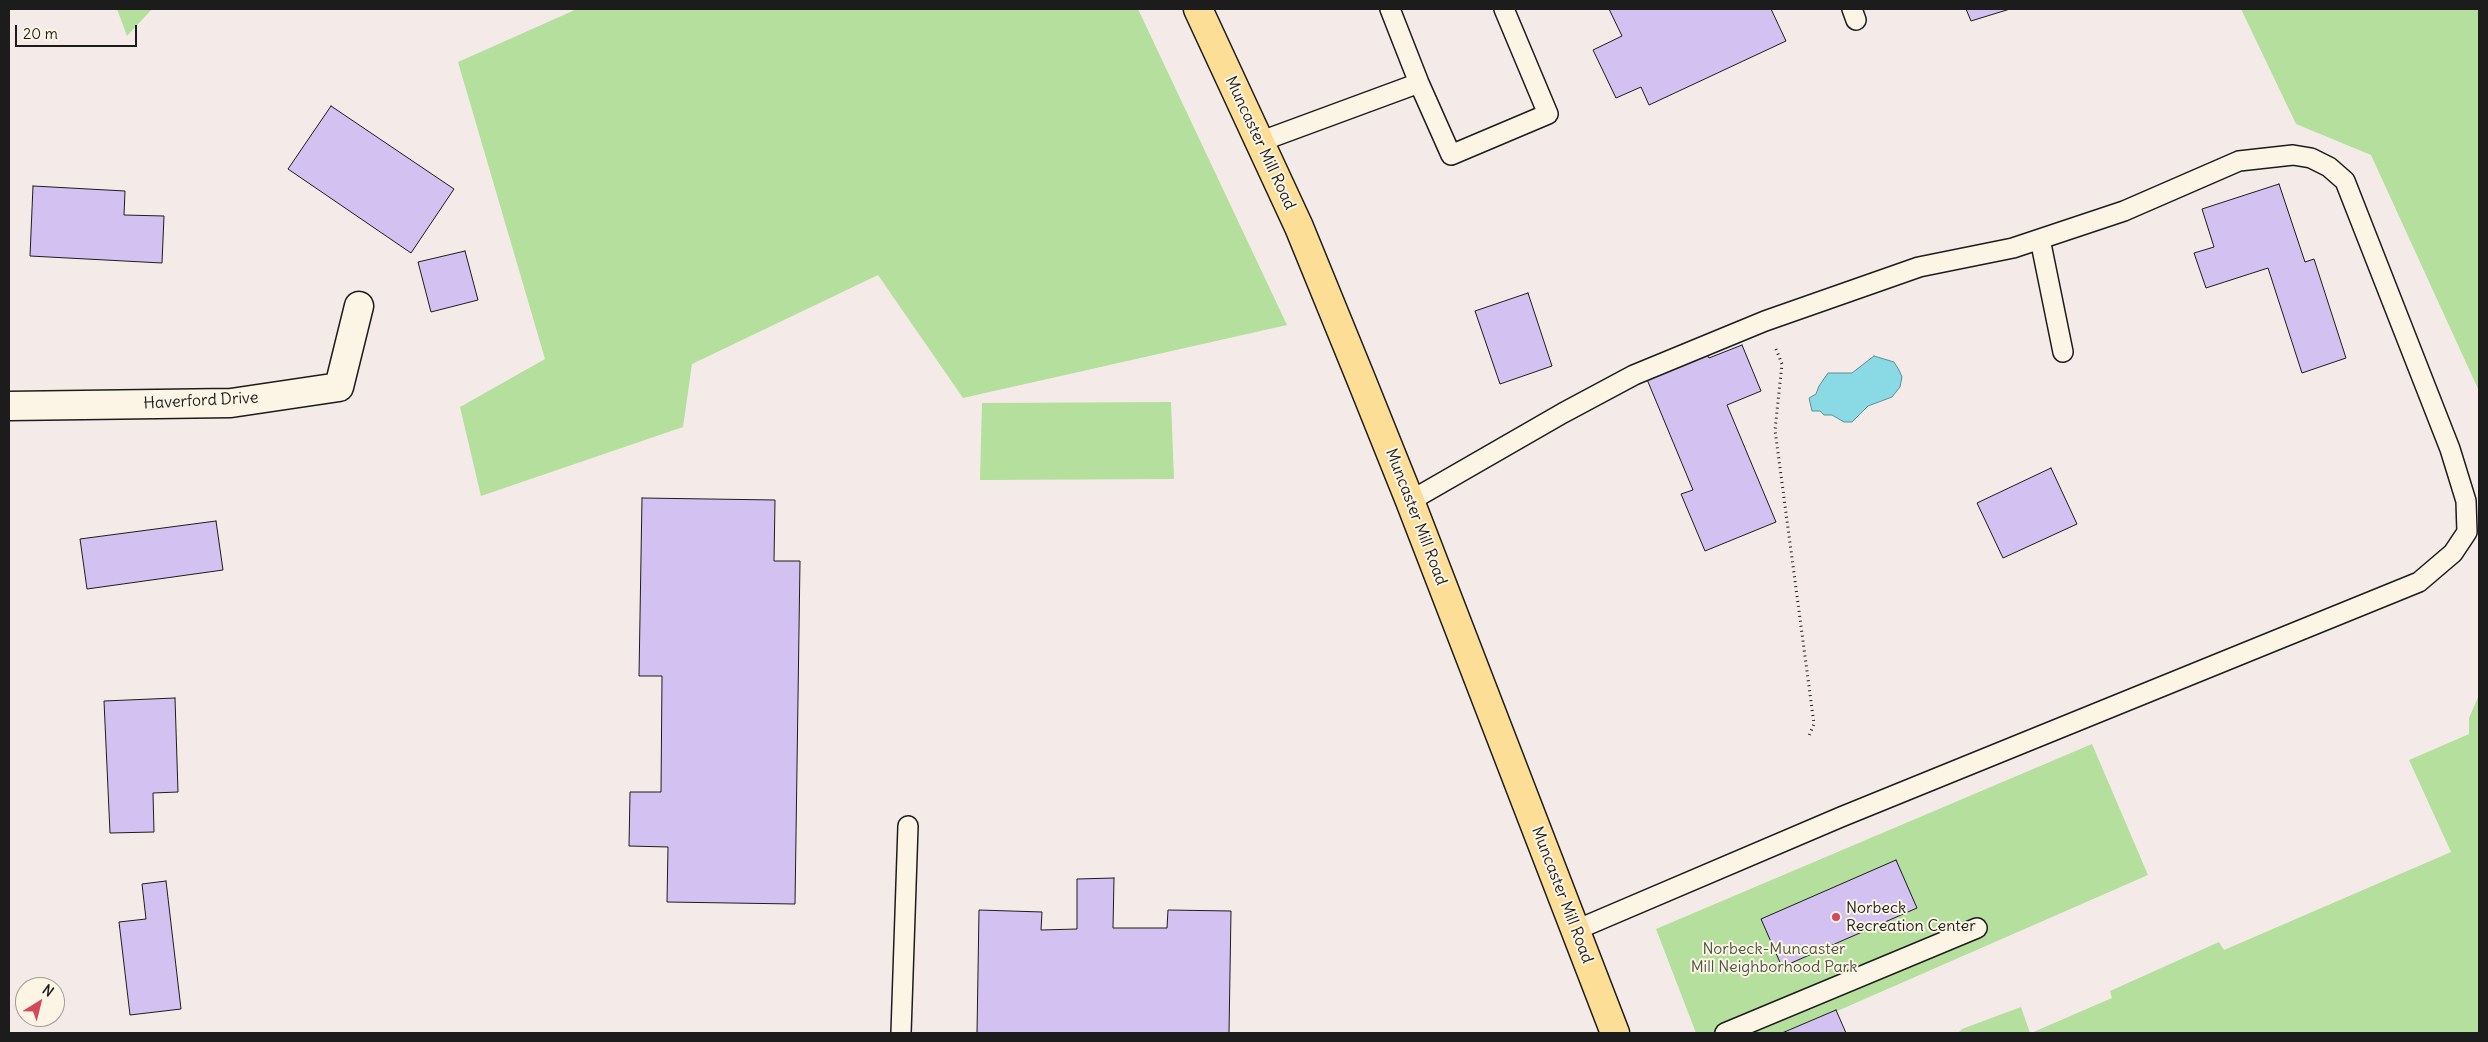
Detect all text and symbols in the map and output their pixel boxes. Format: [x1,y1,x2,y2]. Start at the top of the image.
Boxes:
scale bar [18,15,140,47]
text: 20 m [23,24,58,43]
street label: Muncaster Mill Road [1221,73,1299,213]
street label: Haverford Drive [143,388,259,414]
street label: Muncaster Mill Road [1381,446,1451,588]
street label: Muncaster Mill Road [1527,824,1597,966]
place label: Norbeck Recreation Center [1846,898,1976,936]
marker: Norbeck Recreation Center [1830,911,1842,923]
park label: Norbeck-Muncaster Mill Neighborhood Park [1691,939,1857,977]
north arrow [15,977,65,1027]
text: N [39,981,57,1001]

